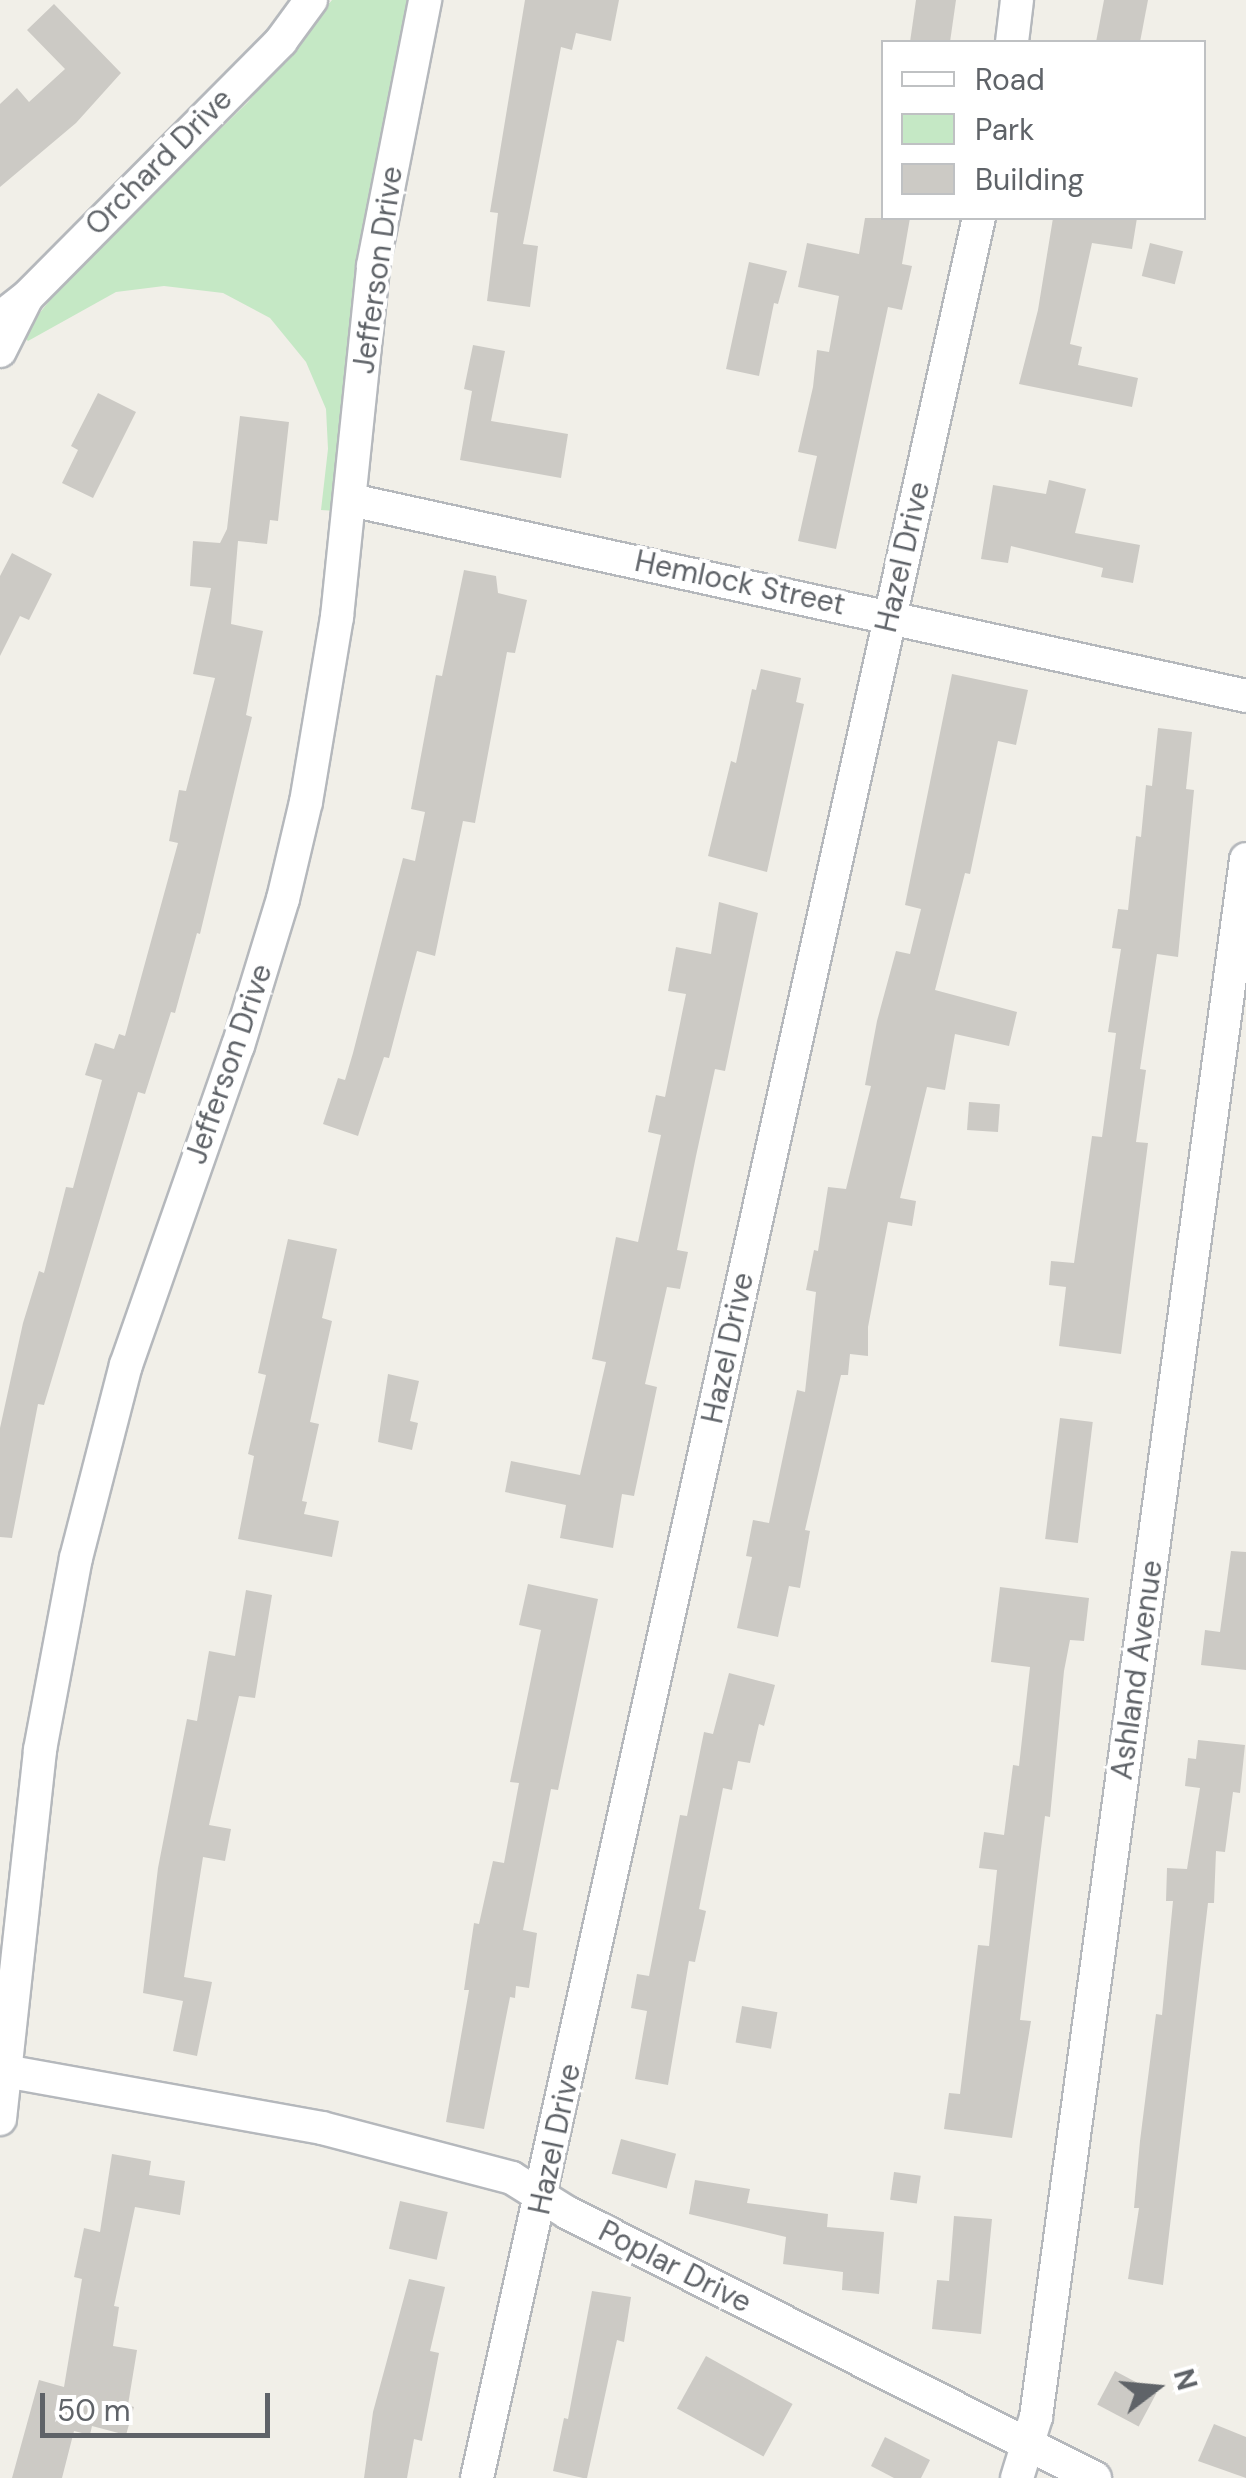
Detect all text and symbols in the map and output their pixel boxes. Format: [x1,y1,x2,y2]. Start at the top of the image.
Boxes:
legend [881,40,1206,220]
text: Road [975,60,1045,99]
street label: Orchard Drive [78,81,240,243]
text: Park [975,110,1034,149]
text: Building [975,160,1084,199]
street label: Jefferson Drive [346,164,410,376]
street label: Hazel Drive [868,478,938,636]
street label: Hemlock Street [632,543,848,623]
street label: Jefferson Drive [178,959,280,1169]
street label: Hazel Drive [694,1269,762,1427]
street label: Ashland Avenue [1104,1558,1170,1782]
street label: Hazel Drive [521,2060,589,2218]
street label: Poplar Drive [593,2213,757,2321]
north arrow [1106,2338,1206,2438]
text: N [1165,2365,1206,2395]
scale bar [45,2373,275,2435]
text: 50 m [57,2391,131,2430]

